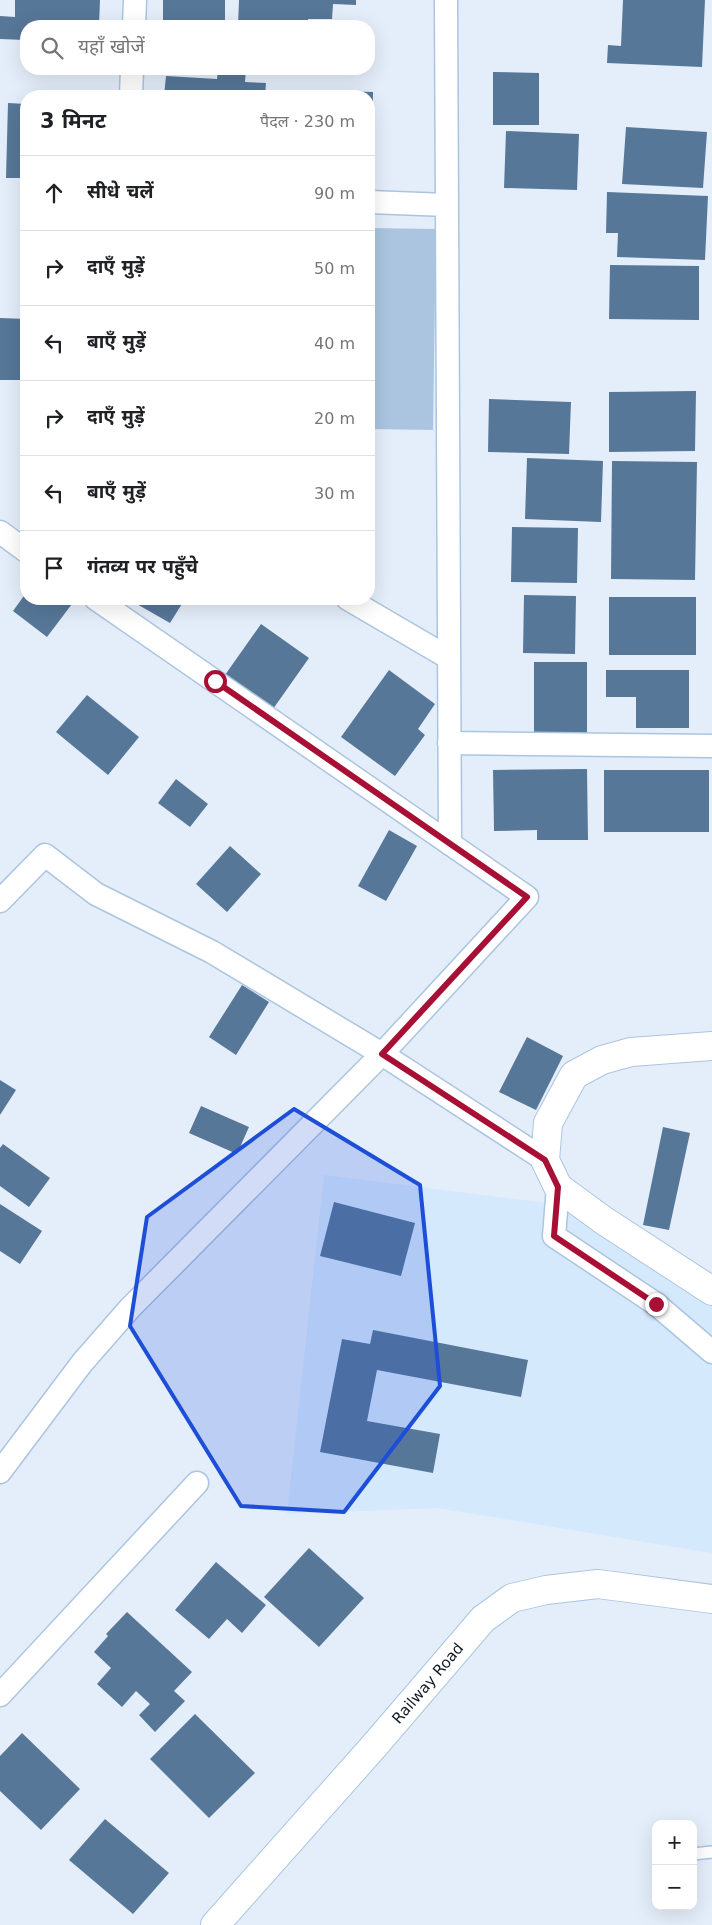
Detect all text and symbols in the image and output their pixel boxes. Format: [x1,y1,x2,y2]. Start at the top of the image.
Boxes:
search box [20,20,375,75]
icon: search [38,34,66,62]
text: यहाँ खोजें [78,35,145,57]
text: 3 मिनट [40,109,106,133]
text: पैदल · 230 m [260,112,355,131]
icon: ahead [40,179,68,207]
text: सीधे चलें [87,180,154,202]
text: 90 m [314,184,355,203]
icon: right [40,254,68,282]
text: दाएँ मुड़ें [87,255,145,277]
text: 50 m [314,259,355,278]
icon: left [40,329,68,357]
text: बाएँ मुड़ें [87,330,146,352]
text: 40 m [314,334,355,353]
icon: right [40,404,68,432]
text: दाएँ मुड़ें [87,405,145,427]
text: 20 m [314,409,355,428]
icon: left [40,479,68,507]
text: बाएँ मुड़ें [87,480,146,502]
text: 30 m [314,484,355,503]
icon: arrive [40,554,68,582]
text: गंतव्य पर पहुँचे [87,555,198,577]
route start [204,670,227,693]
route end [645,1293,668,1316]
street label: Railway Road [388,1639,467,1727]
map controls [652,1820,697,1910]
button: + [652,1820,697,1865]
button: − [652,1865,697,1910]

